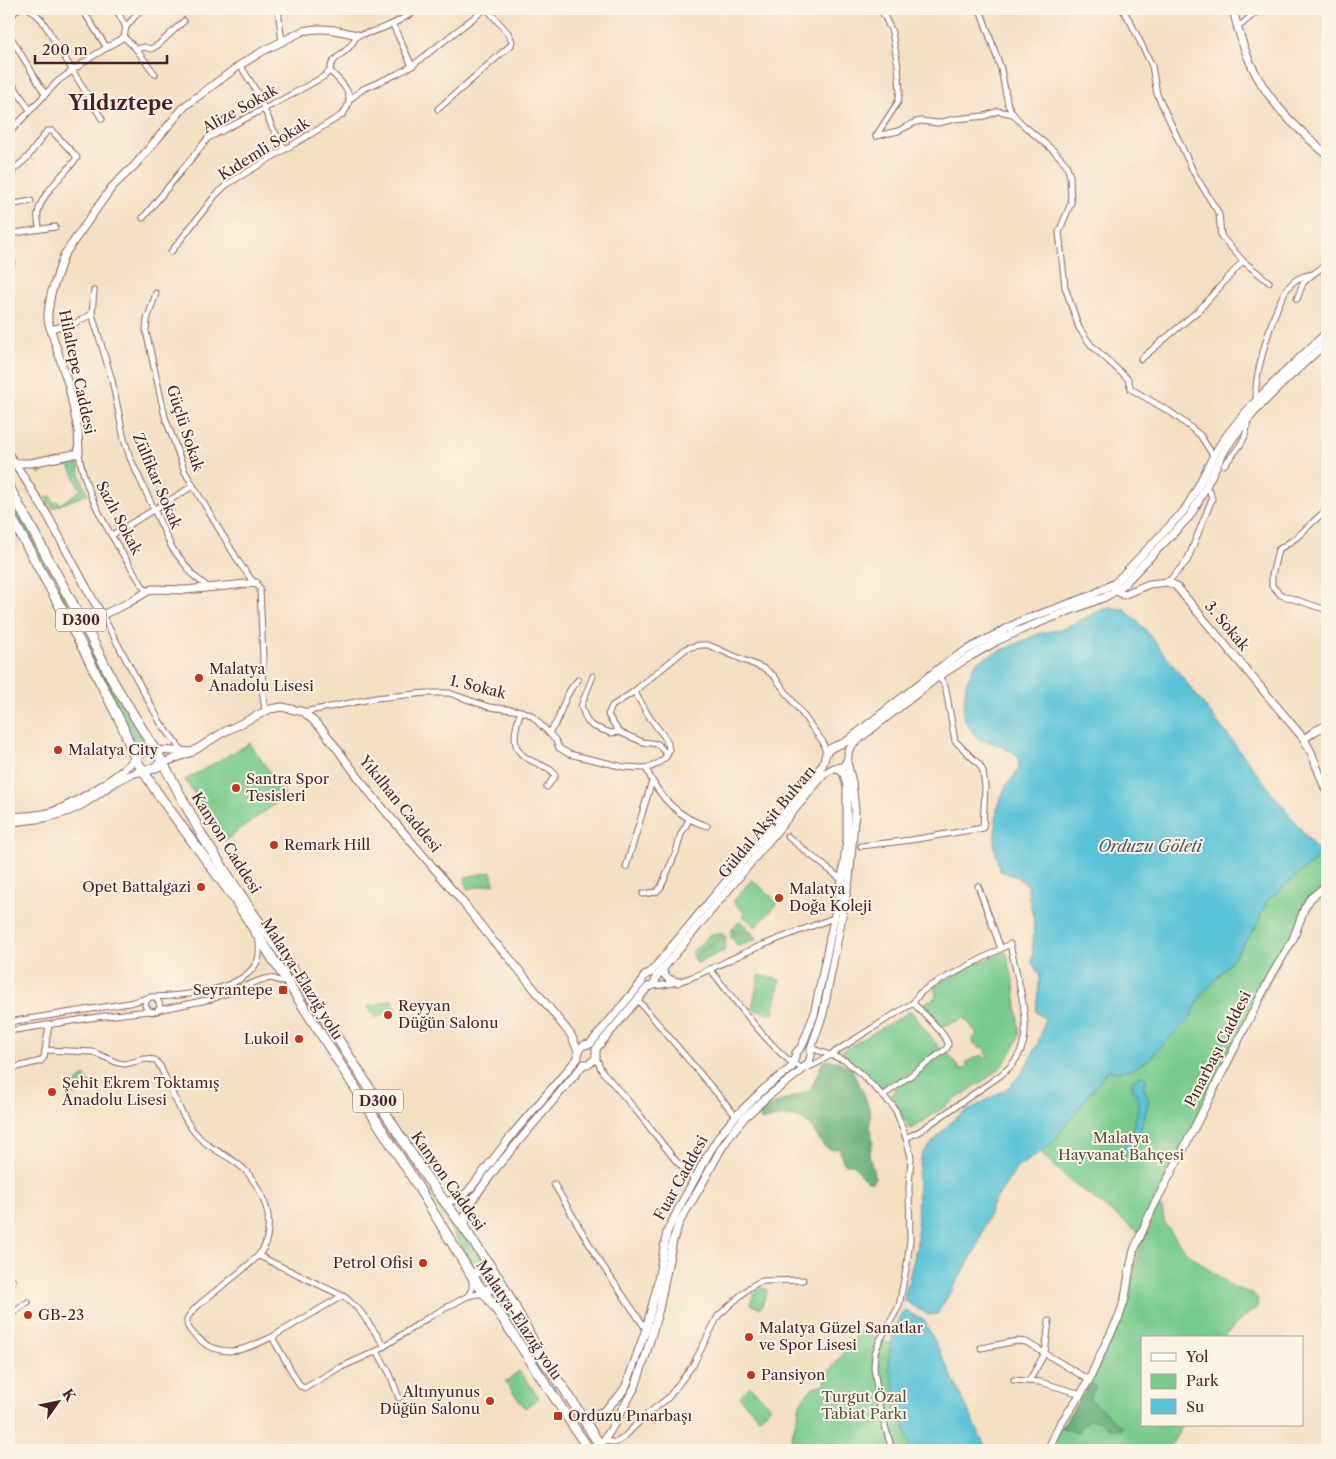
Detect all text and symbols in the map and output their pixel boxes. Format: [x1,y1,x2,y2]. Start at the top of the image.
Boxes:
scale bar [35,32,168,64]
text: 200 m [42,40,88,59]
street label: Alize Sokak [198,79,282,138]
district label: Yıldıztepe [68,91,173,115]
street label: Kıdemli Sokak [215,112,314,184]
street label: Hilaltepe Caddesi [55,308,100,436]
street label: Güçlü Sokak [163,382,209,475]
street label: Zülfikar Sokak [129,430,187,533]
street label: Sazlı Sokak [92,478,147,559]
street label: 3. Sokak [1201,597,1255,656]
road number: D300 [56,608,106,632]
place label: Malatya Anadolu Lisesi [208,659,314,695]
street label: 1. Sokak [448,670,510,703]
marker: Malatya Anadolu Lisesi [193,672,205,684]
place label: Malatya City [68,740,159,759]
marker: Malatya City [52,744,64,756]
street label: Yıkılhan Caddesi [355,750,446,856]
street label: Güldal Akşit Bulvarı [714,761,820,882]
place label: Santra Spor Tesisleri [246,769,330,805]
marker: Santra Spor Tesisleri [230,782,242,794]
street label: Kanyon Caddesi [188,788,266,897]
place label: Remark Hill [284,835,371,854]
water label: Orduzu Göleti [1098,836,1203,856]
marker: Remark Hill [268,839,280,851]
place label: Opet Battalgazi [82,877,191,896]
place label: Malatya Doğa Koleji [789,879,872,915]
marker: Opet Battalgazi [195,881,207,893]
marker: Malatya Doğa Koleji [773,892,785,904]
street label: Malatya-Elazığ yolu [257,914,348,1043]
place label: Seyrantepe [193,980,273,999]
marker: Seyrantepe [277,984,289,996]
street label: Pınarbaşı Caddesi [1180,987,1255,1110]
place label: Reyyan Düğün Salonu [398,996,498,1032]
marker: Reyyan Düğün Salonu [382,1009,394,1021]
place label: Lukoil [244,1029,290,1048]
marker: Lukoil [293,1033,305,1045]
place label: Şehit Ekrem Toktamış Anadolu Lisesi [61,1073,220,1109]
marker: Şehit Ekrem Toktamış Anadolu Lisesi [46,1086,58,1098]
road number: D300 [353,1090,403,1112]
street label: Kanyon Caddesi [407,1128,490,1234]
park label: Malatya Hayvanat Bahçesi [1058,1128,1184,1164]
street label: Fuar Caddesi [649,1132,712,1224]
place label: Petrol Ofisi [333,1253,413,1272]
street label: Malatya-Elazığ yolu [472,1256,567,1383]
marker: Petrol Ofisi [417,1257,429,1269]
place label: GB-23 [38,1305,84,1324]
marker: GB-23 [22,1309,34,1321]
place label: Malatya Güzel Sanatlar ve Spor Lisesi [758,1318,924,1354]
marker: Malatya Güzel Sanatlar ve Spor Lisesi [743,1331,755,1343]
legend [1141,1336,1304,1426]
text: Yol [1185,1347,1209,1366]
place label: Pansiyon [761,1365,826,1384]
marker: Pansiyon [745,1369,757,1381]
text: Park [1186,1371,1220,1390]
north arrow [32,1376,82,1426]
place label: Altınyunus Düğün Salonu [380,1382,480,1418]
text: K [58,1385,80,1405]
park label: Turgut Özal Tabiat Parkı [821,1387,907,1423]
marker: Altınyunus Düğün Salonu [484,1395,496,1407]
text: Su [1186,1397,1204,1416]
place label: Orduzu Pınarbaşı [568,1406,693,1425]
marker: Orduzu Pınarbaşı [552,1410,564,1422]

